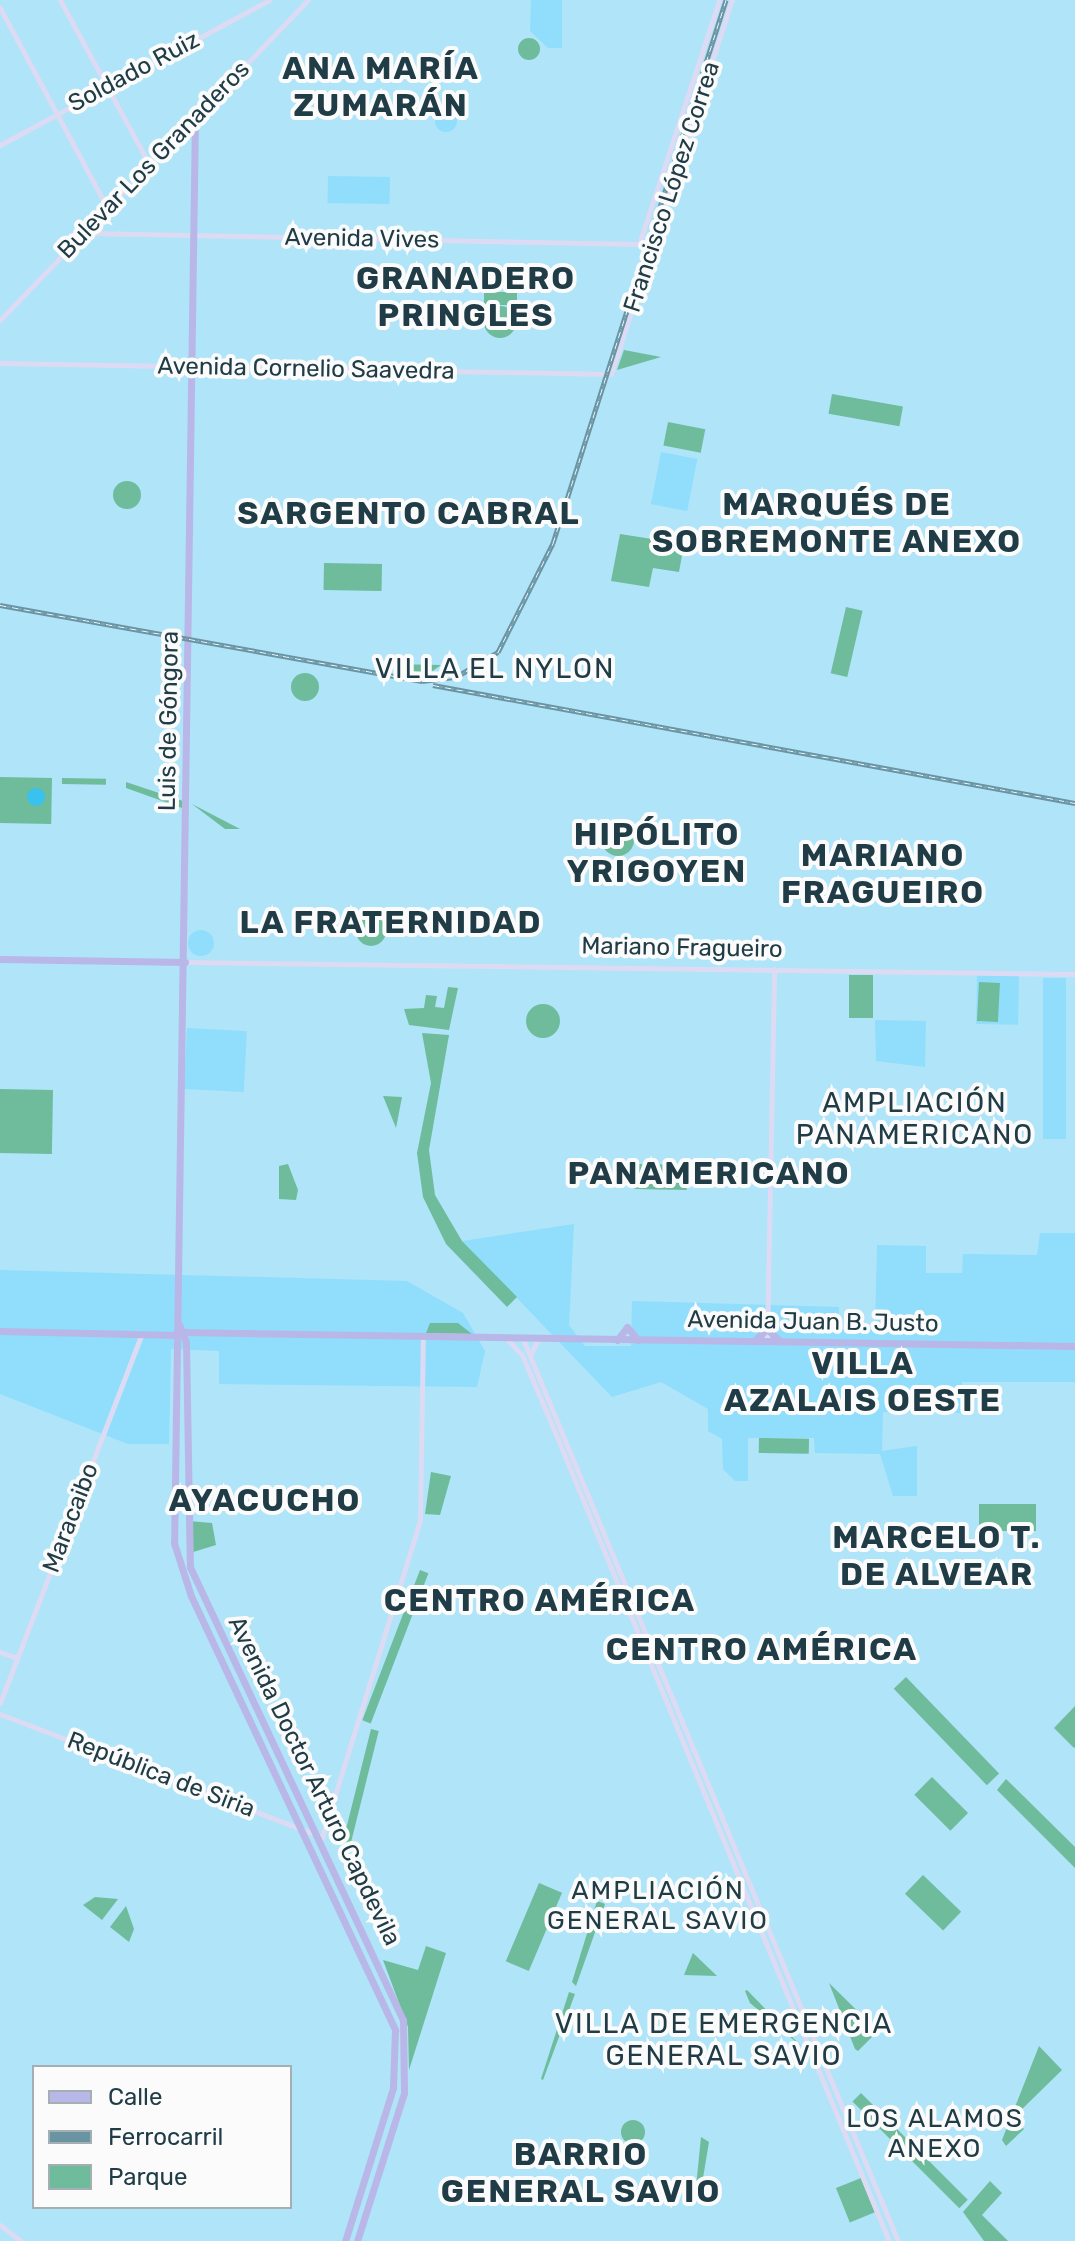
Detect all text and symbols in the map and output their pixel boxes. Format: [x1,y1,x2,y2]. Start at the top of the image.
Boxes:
street label: Soldado Ruiz [64,25,204,119]
district label: ANA MARÍA ZUMARÁN [282,50,480,125]
street label: Bulevar Los Granaderos [52,55,256,265]
street label: Francisco López Correa [618,58,726,316]
street label: Avenida Vives [284,223,440,255]
district label: GRANADERO PRINGLES [356,260,576,335]
street label: Avenida Cornelio Saavedra [157,352,455,386]
district label: MARQUÉS DE SOBREMONTE ANEXO [651,486,1023,561]
district label: SARGENTO CABRAL [237,494,581,532]
street label: Luis de Góngora [153,631,185,811]
district label: VILLA EL NYLON [374,652,616,686]
district label: HIPÓLITO YRIGOYEN [567,816,747,891]
district label: MARIANO FRAGUEIRO [781,837,985,912]
district label: LA FRATERNIDAD [239,903,543,941]
street label: Mariano Fragueiro [581,932,783,964]
district label: AMPLIACIÓN PANAMERICANO [796,1086,1034,1152]
district label: PANAMERICANO [567,1154,851,1192]
street label: Avenida Juan B. Justo [687,1305,939,1339]
district label: VILLA AZALAIS OESTE [724,1345,1002,1420]
street label: Maracaibo [37,1459,105,1577]
district label: AYACUCHO [169,1481,361,1519]
district label: MARCELO T. DE ALVEAR [832,1519,1042,1594]
district label: CENTRO AMÉRICA [383,1581,697,1619]
street label: Avenida Doctor Arturo Capdevila [221,1611,407,1951]
district label: CENTRO AMÉRICA [605,1630,919,1668]
street label: República de Siria [63,1726,259,1824]
district label: AMPLIACIÓN GENERAL SAVIO [547,1875,769,1936]
district label: VILLA DE EMERGENCIA GENERAL SAVIO [554,2007,894,2073]
legend [32,2065,292,2209]
text: Calle [108,2083,162,2111]
district label: LOS ALAMOS ANEXO [846,2103,1024,2164]
text: Ferrocarril [108,2123,223,2151]
district label: BARRIO GENERAL SAVIO [440,2136,722,2211]
text: Parque [108,2163,187,2191]

